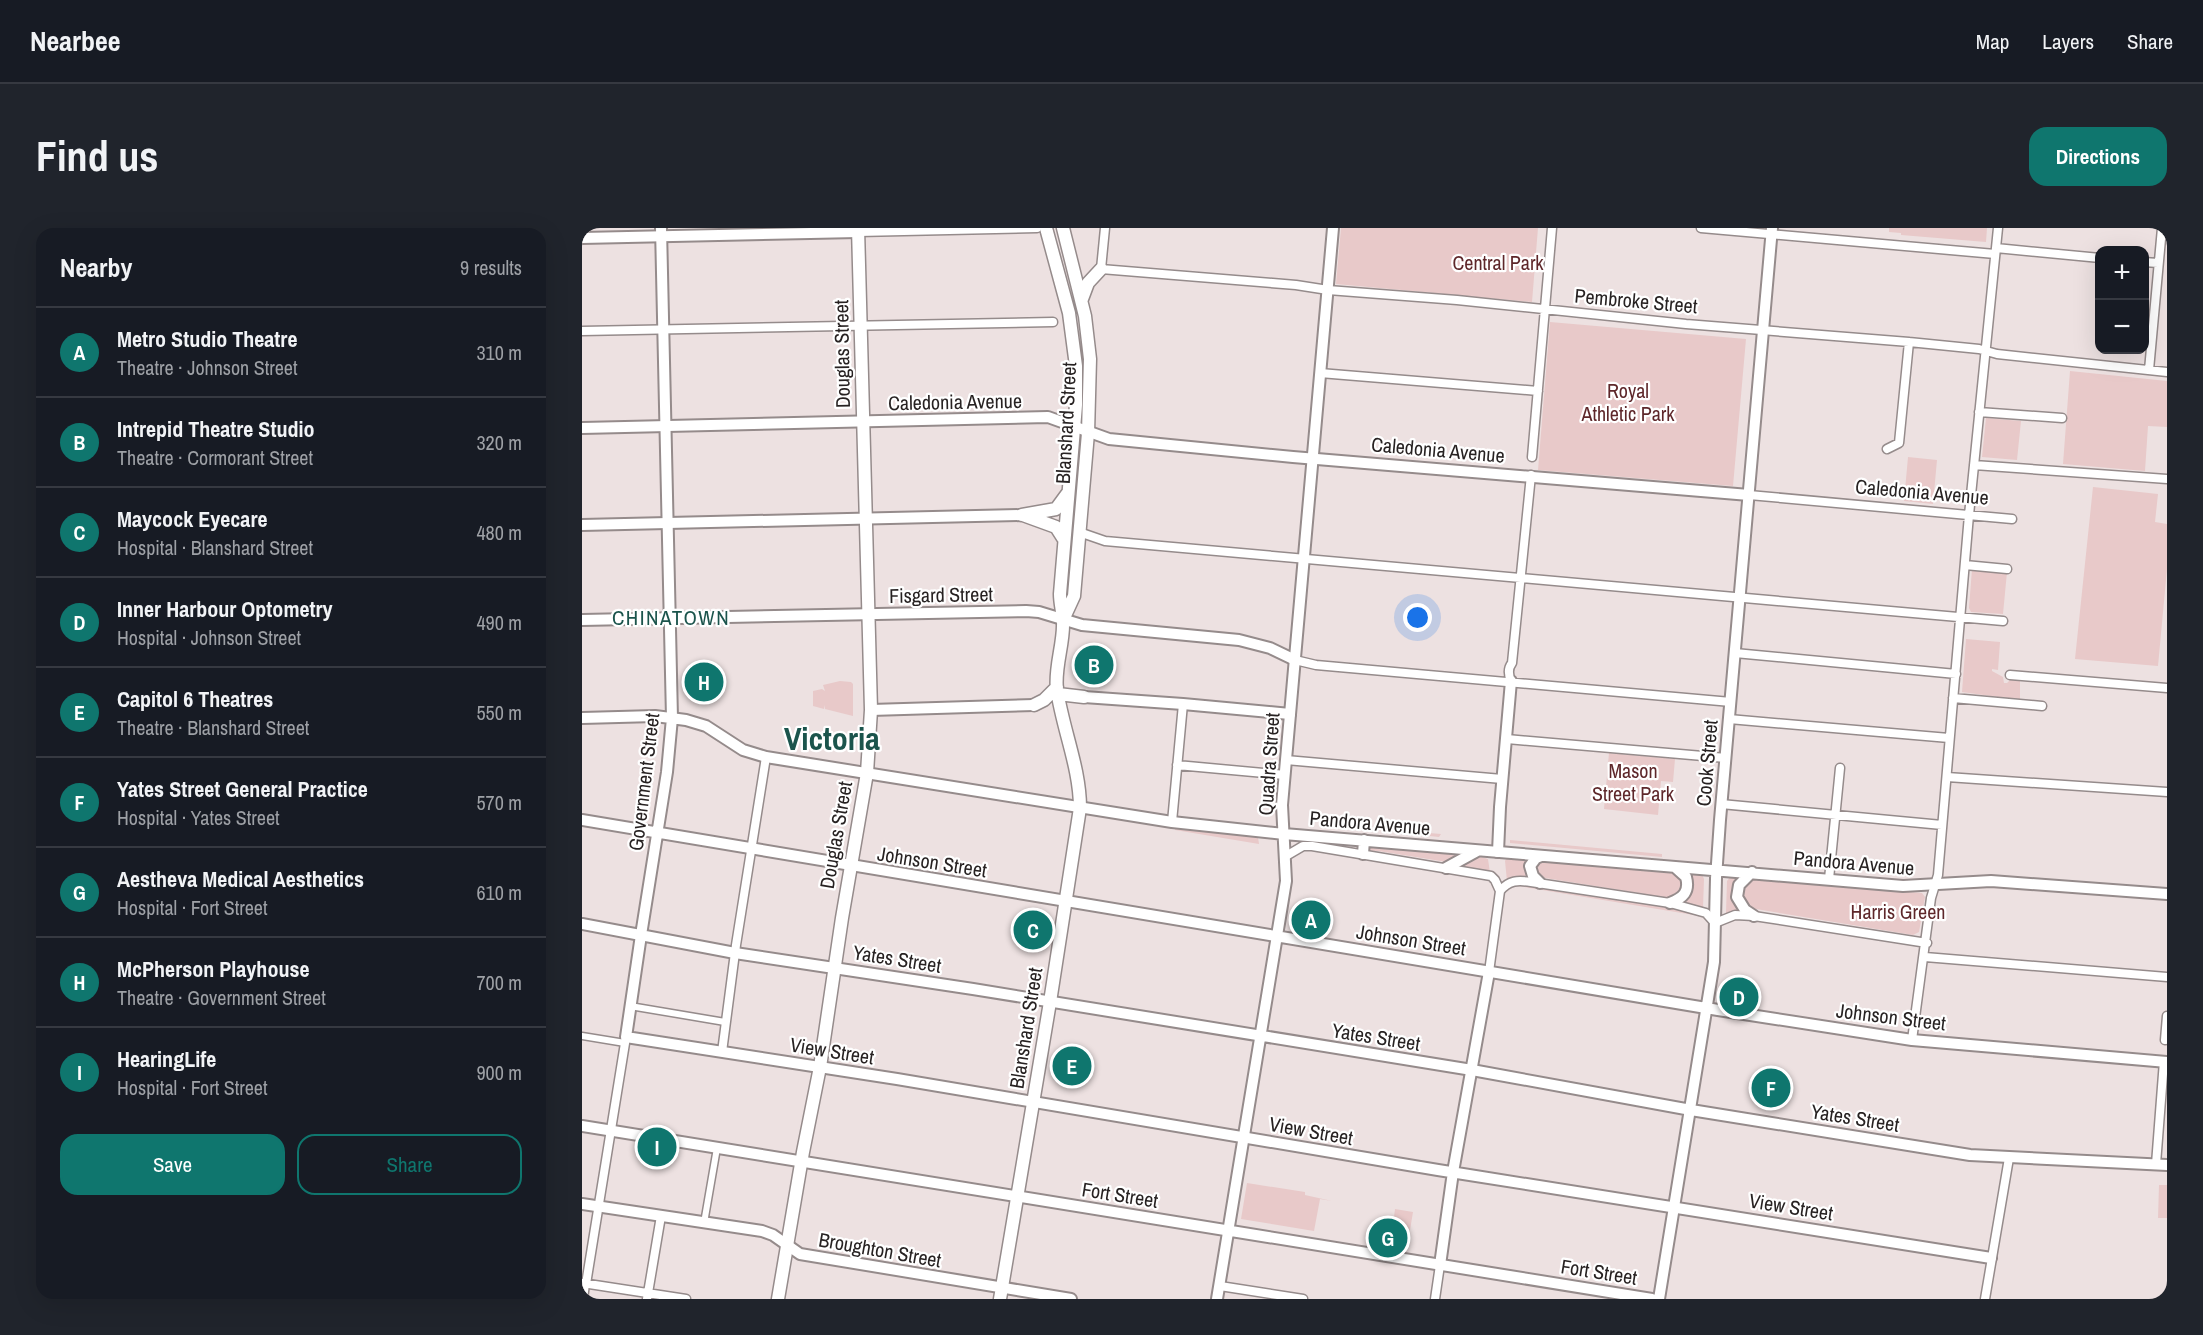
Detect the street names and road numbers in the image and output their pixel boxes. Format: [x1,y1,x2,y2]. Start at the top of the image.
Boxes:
street label: Pembroke Street [1574,282,1699,319]
street label: Douglas Street [827,299,856,408]
street label: Blanshard Street [1049,361,1082,485]
street label: Caledonia Avenue [888,387,1022,416]
street label: Caledonia Avenue [1370,430,1506,469]
street label: Caledonia Avenue [1854,472,1990,511]
street label: Fisgard Street [889,580,994,609]
street label: Government Street [622,711,665,852]
street label: Quadra Street [1251,711,1286,816]
street label: Cook Street [1689,718,1724,807]
street label: Douglas Street [813,779,858,891]
street label: Pandora Avenue [1309,804,1431,841]
street label: Johnson Street [875,840,989,884]
street label: Pandora Avenue [1793,844,1915,881]
street label: Johnson Street [1354,918,1468,962]
street label: Yates Street [851,938,944,979]
street label: Blanshard Street [1003,965,1048,1090]
street label: Johnson Street [1835,996,1948,1037]
street label: Yates Street [1330,1016,1423,1057]
street label: View Street [788,1031,876,1071]
street label: Yates Street [1809,1097,1902,1138]
street label: View Street [1267,1110,1355,1151]
street label: Fort Street [1080,1175,1160,1214]
street label: View Street [1747,1187,1835,1227]
street label: Broughton Street [817,1225,944,1274]
street label: Fort Street [1559,1252,1639,1291]

